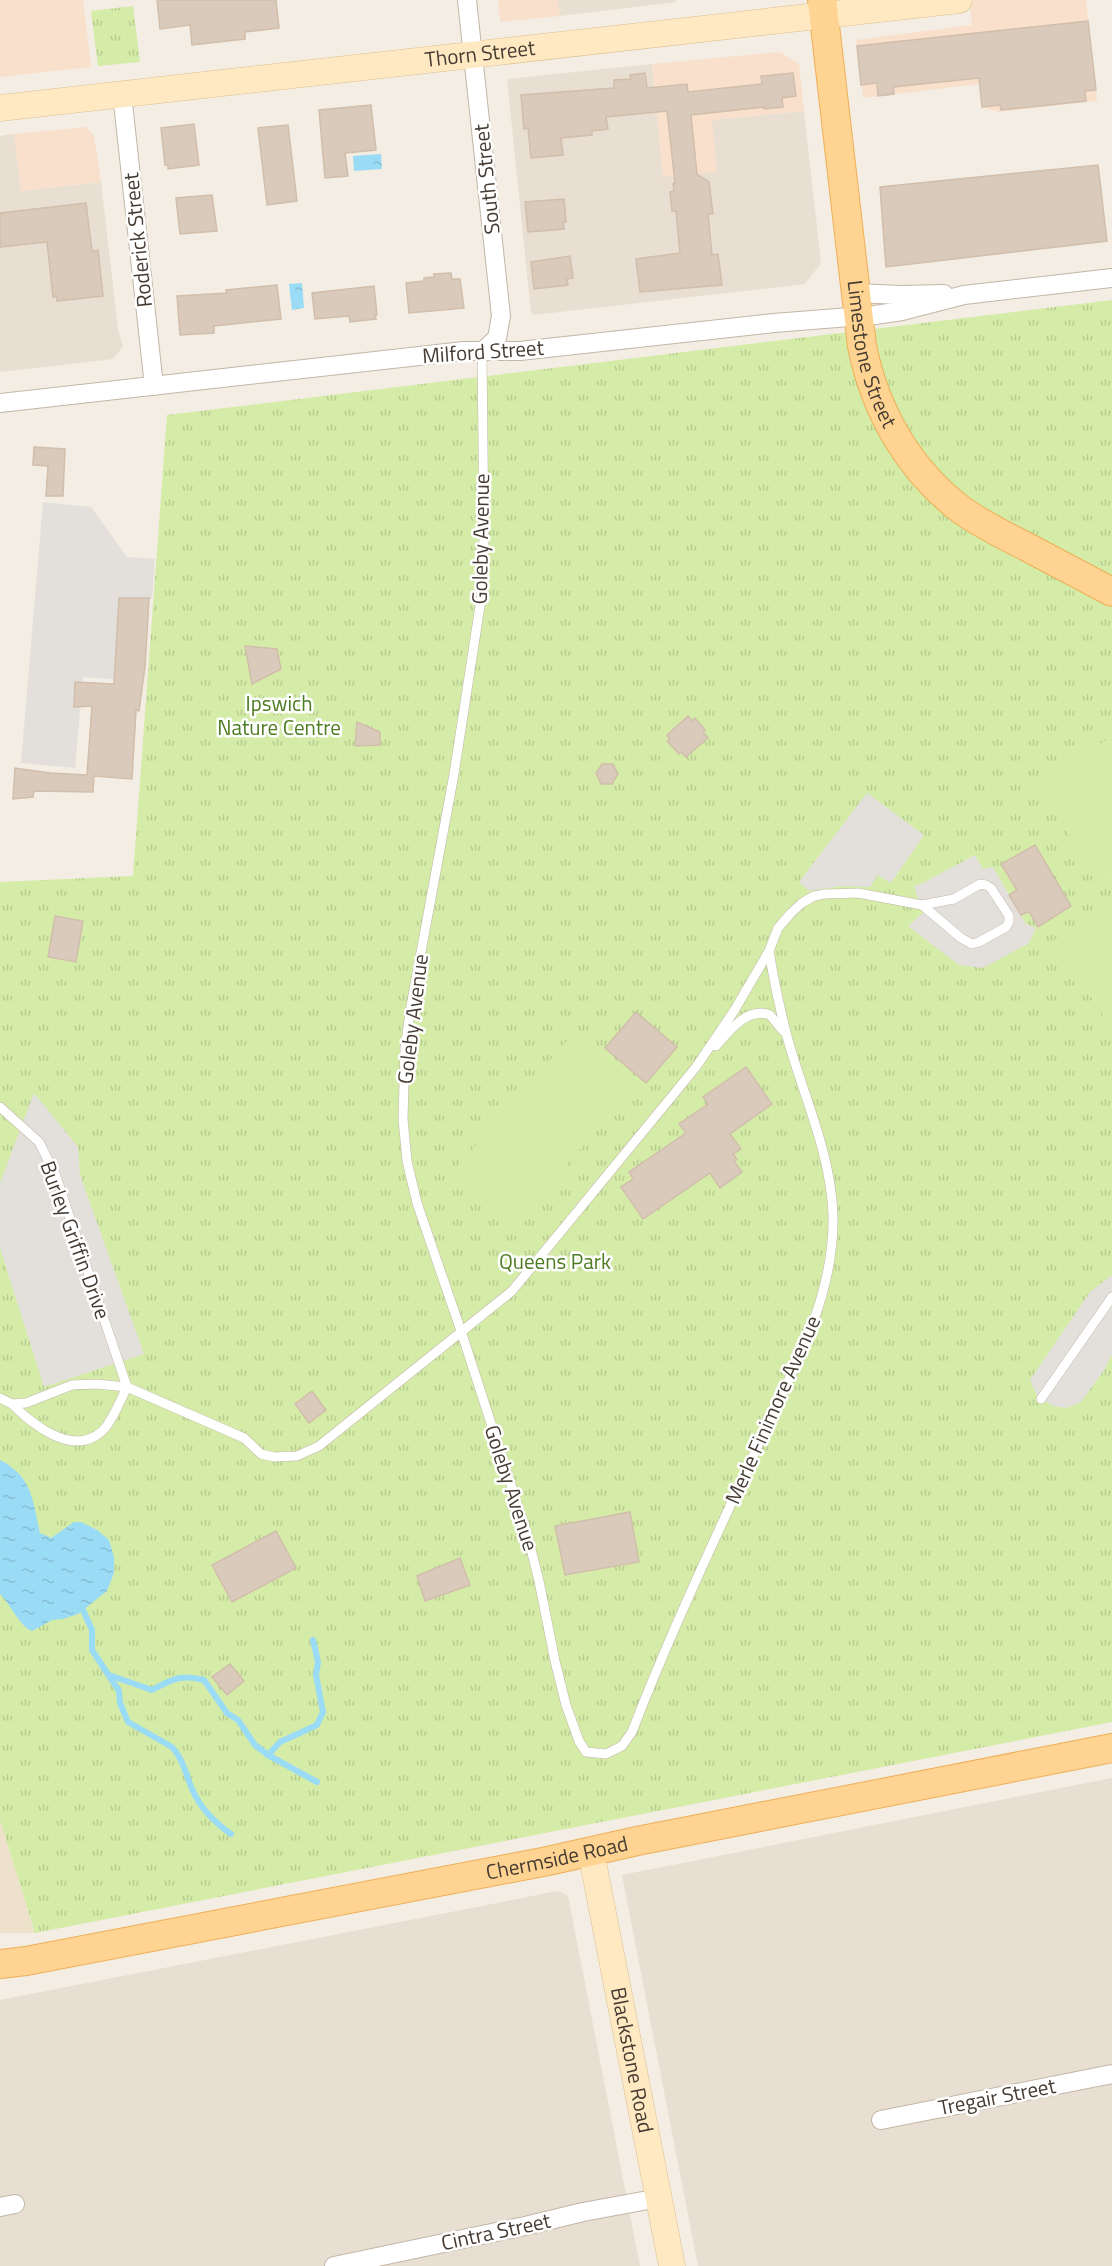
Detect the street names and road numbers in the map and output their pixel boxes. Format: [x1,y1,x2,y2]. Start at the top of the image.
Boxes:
street label: Thorn Street [423,31,537,75]
street label: South Street [464,122,508,236]
street label: Roderick Street [114,170,160,309]
street label: Limestone Street [839,278,906,434]
street label: Milford Street [421,331,545,371]
street label: Goleby Avenue [463,473,497,605]
street label: Goleby Avenue [388,952,436,1086]
street label: Burley Griffin Drive [32,1156,119,1323]
street label: Merle Finimore Avenue [716,1310,828,1509]
street label: Goleby Avenue [477,1421,547,1555]
street label: Chermside Road [483,1827,631,1888]
street label: Blackstone Road [603,1984,663,2135]
street label: Tregair Street [935,2069,1059,2123]
street label: Cintra Street [438,2204,554,2258]

